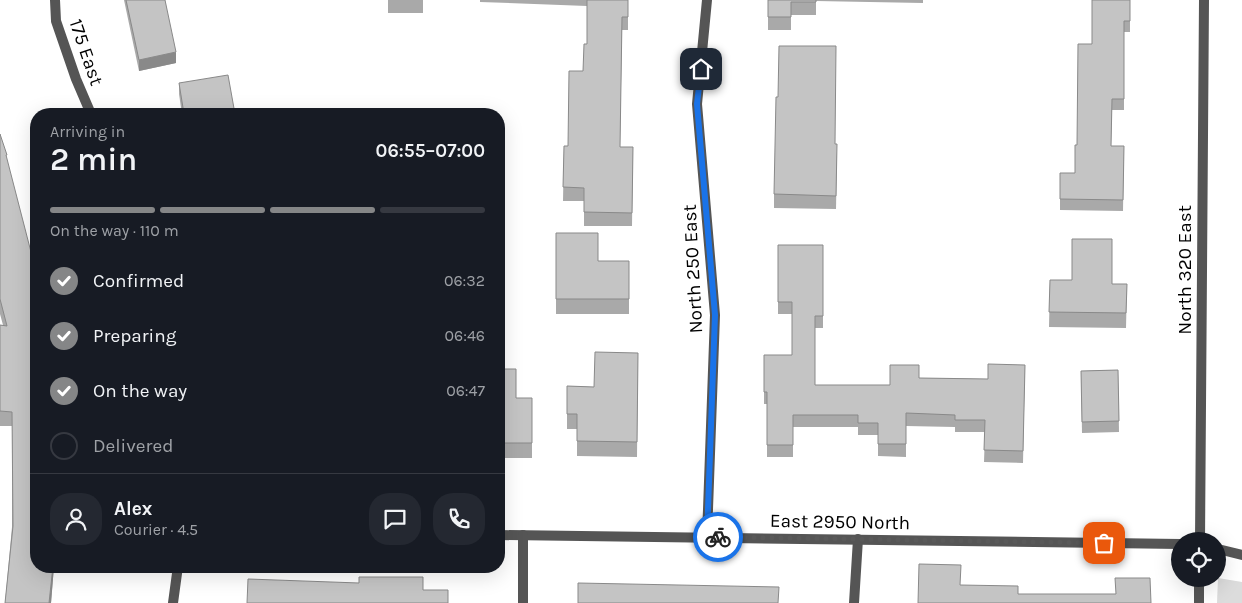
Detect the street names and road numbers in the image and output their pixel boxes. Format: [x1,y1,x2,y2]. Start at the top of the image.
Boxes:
street label: 175 East [64,16,108,88]
street label: North 250 East [679,204,707,334]
street label: North 320 East [1174,205,1196,335]
street label: East 2950 North [770,510,910,534]

